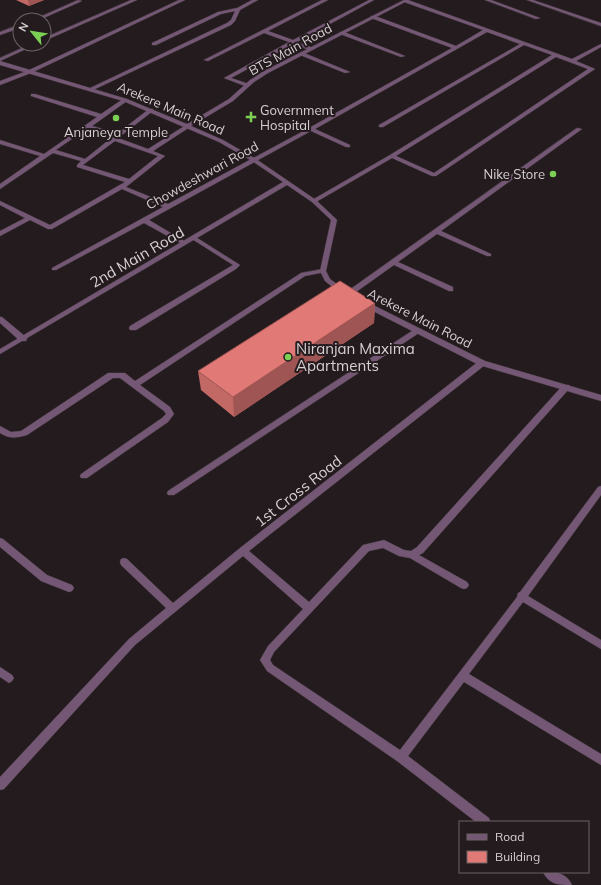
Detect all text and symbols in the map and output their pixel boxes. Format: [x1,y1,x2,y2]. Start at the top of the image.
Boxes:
north arrow [12,12,52,52]
text: N [15,20,31,34]
street label: BTS Main Road [246,20,334,78]
street label: Arekere Main Road [115,78,227,138]
place label: Government Hospital [260,102,334,133]
marker: Government Hospital [245,111,257,123]
marker: Anjaneya Temple [111,113,121,123]
place label: Anjaneya Temple [64,124,168,140]
street label: Chowdeshwari Road [143,137,261,213]
place label: Nike Store [484,166,545,182]
marker: Nike Store [548,169,558,179]
street label: 2nd Main Road [87,222,187,292]
street label: Arekere Main Road [365,285,475,351]
place label: Niranjan Maxima Apartments [296,339,415,375]
marker: Niranjan Maxima Apartments [283,352,293,362]
street label: 1st Cross Road [251,451,345,531]
legend [459,821,589,873]
text: Road [495,829,524,844]
text: Building [495,849,540,864]

